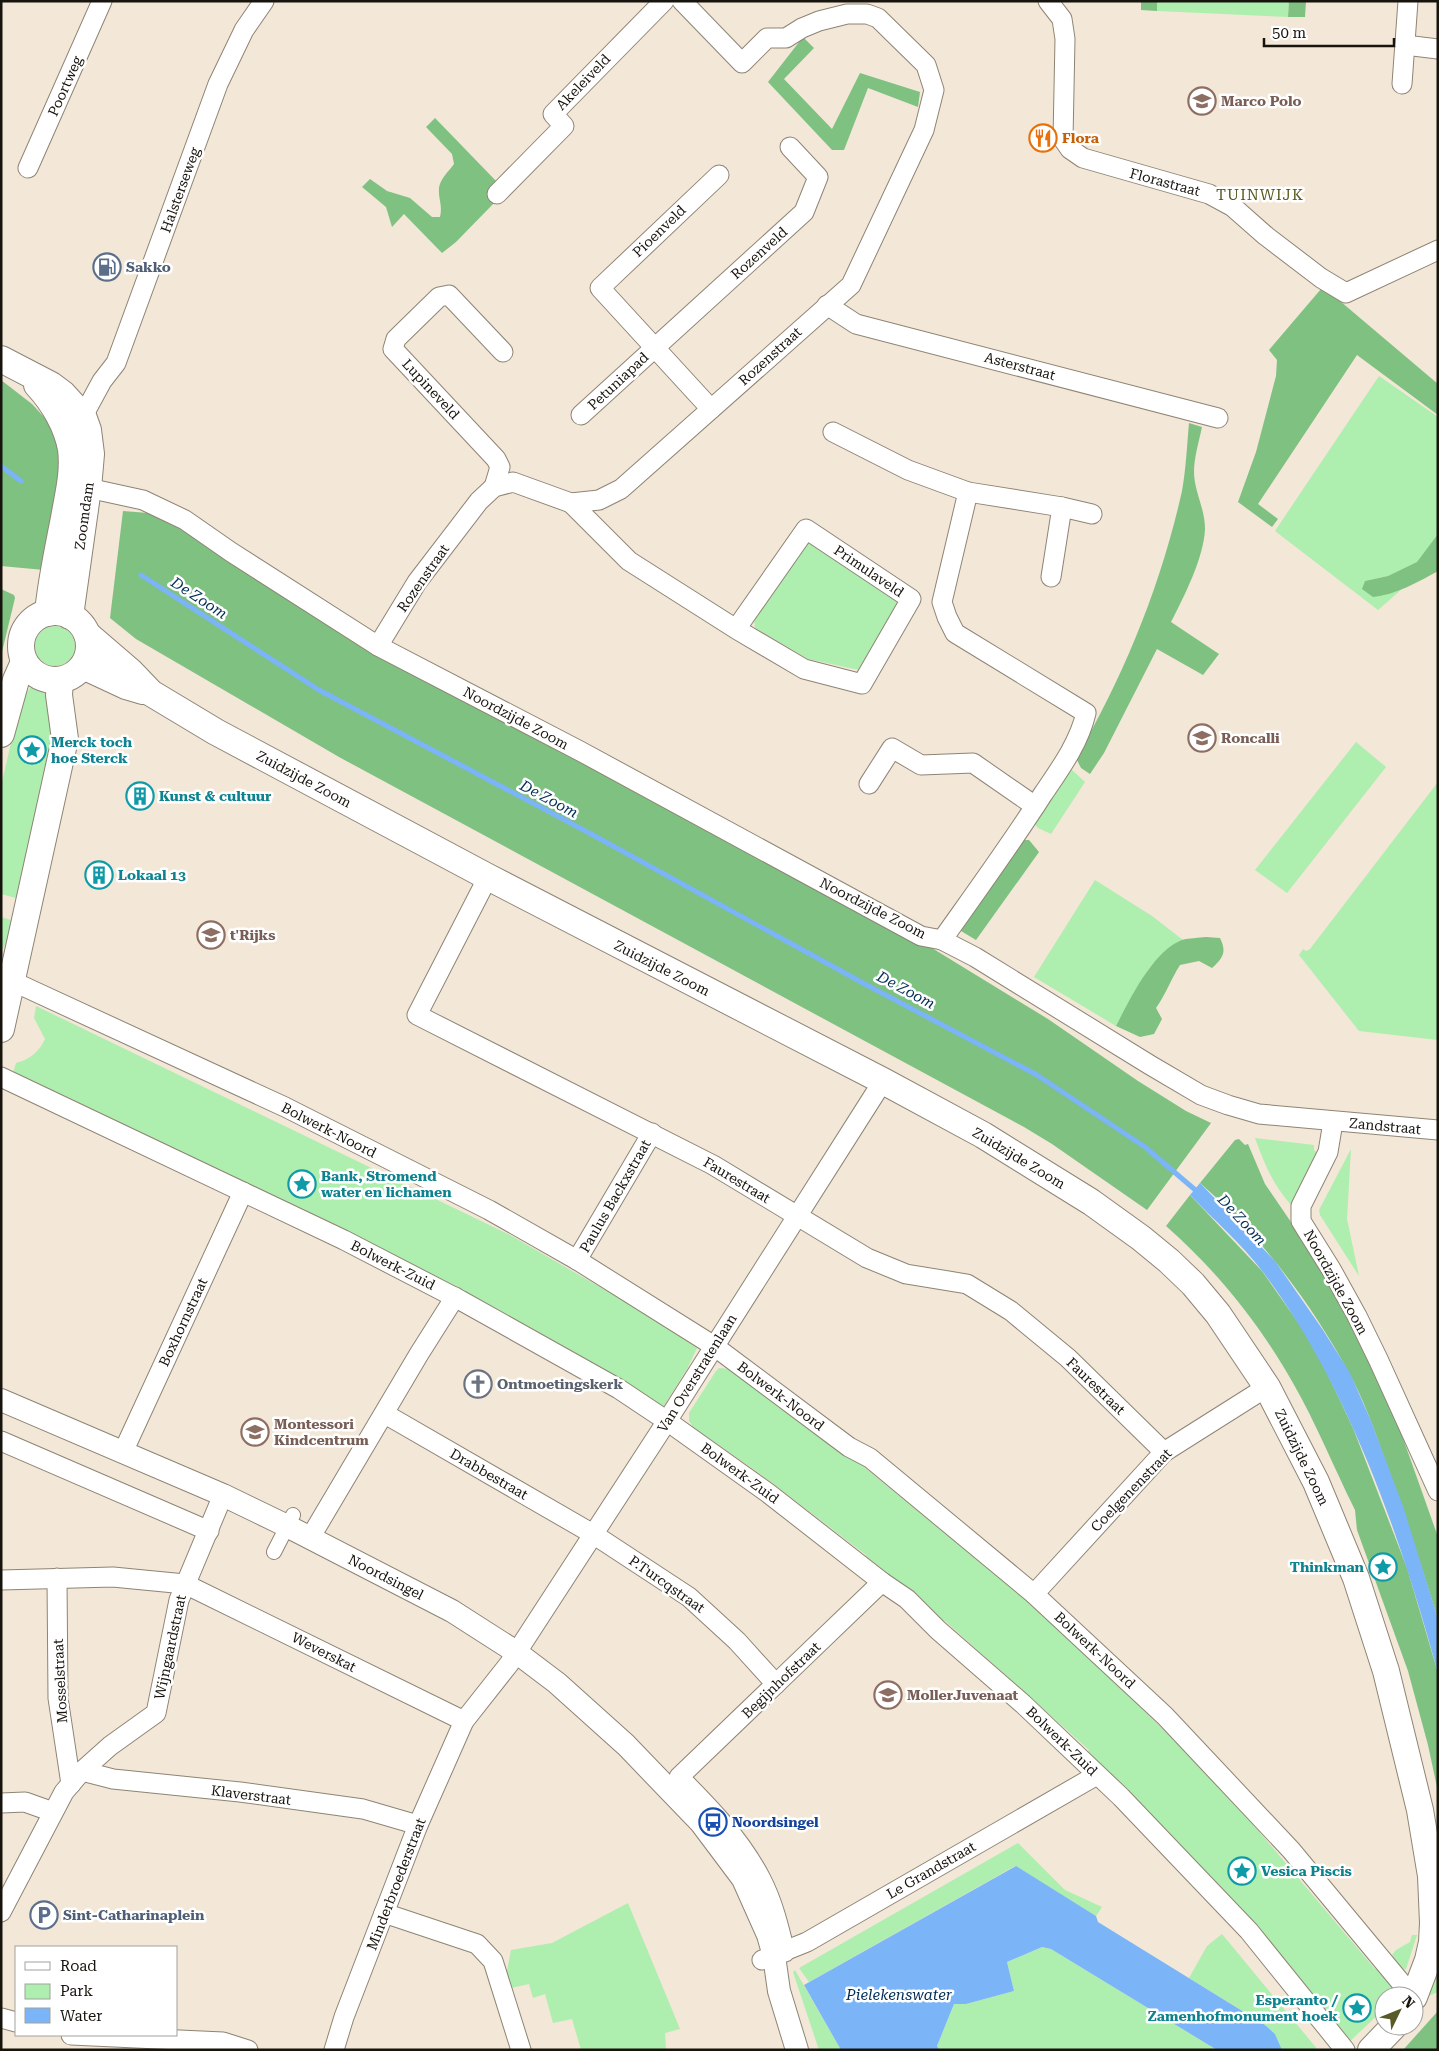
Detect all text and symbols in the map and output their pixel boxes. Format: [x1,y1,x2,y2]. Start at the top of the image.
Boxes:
scale bar [1264,15,1394,47]
text: 50 m [1272,24,1307,42]
street label: Akeleiveld [553,51,613,113]
street label: Poortweg [45,53,85,119]
school or university icon: Marco Polo [1187,86,1217,116]
place label: Marco Polo [1221,93,1302,109]
restaurant icon: Flora [1028,123,1058,153]
place label: Flora [1062,130,1100,146]
street label: Halsterseweg [157,145,203,235]
street label: Florastraat [1128,165,1202,199]
district label: TUINWIJK [1216,186,1304,204]
street label: Pioenveld [629,202,689,260]
street label: Rozenveld [728,224,790,282]
fuel station icon: Sakko [92,252,122,282]
place label: Sakko [126,259,171,275]
street label: Rozenstraat [735,324,805,388]
street label: Petuniapad [584,349,652,413]
street label: Asterstraat [983,349,1057,383]
street label: Lupineveld [399,356,463,422]
street label: Zoomdam [71,481,97,551]
street label: Rozenstraat [394,541,452,615]
street label: Primulaveld [831,542,907,600]
water label: De Zoom [167,573,230,623]
street label: Noordzijde Zoom [461,683,572,753]
school or university icon: Roncalli [1187,723,1217,753]
place label: Roncalli [1221,730,1280,746]
place label: Merck toch hoe Sterck [51,734,133,766]
place icon: Merck toch hoe Sterck [17,735,47,765]
street label: Zuidzijde Zoom [254,747,354,811]
water label: De Zoom [516,776,581,822]
building icon: Kunst & cultuur [125,781,155,811]
place label: Kunst & cultuur [159,788,272,804]
building icon: Lokaal 13 [84,860,114,890]
place label: Lokaal 13 [118,867,186,883]
street label: Noordzijde Zoom [817,874,929,942]
school or university icon: t'Rijks [196,920,226,950]
place label: t'Rijks [230,927,275,943]
street label: Zuidzijde Zoom [612,937,713,999]
water label: De Zoom [873,967,938,1013]
street label: Bolwerk-Noord [279,1099,379,1161]
street label: Zandstraat [1348,1115,1422,1137]
street label: Zuidzijde Zoom [970,1124,1068,1192]
street label: Paulus Backxstraat [576,1137,654,1255]
street label: Faurestraat [701,1154,773,1206]
place label: Bank, Stromend water en lichamen [321,1168,452,1200]
place icon: Bank, Stromend water en lichamen [287,1169,317,1199]
water label: De Zoom [1213,1190,1270,1249]
street label: Noordzijde Zoom [1301,1227,1371,1337]
street label: Bolwerk-Zuid [348,1237,438,1293]
street label: Boxhornstraat [155,1275,211,1369]
street label: Van Overstratenlaan [654,1311,740,1435]
street label: Faurestraat [1064,1354,1128,1418]
street label: Bolwerk-Noord [735,1358,828,1434]
church icon: Ontmoetingskerk [463,1369,493,1399]
place label: Ontmoetingskerk [497,1376,623,1392]
street label: Zuidzijde Zoom [1272,1406,1332,1508]
place label: Montessori Kindcentrum [274,1416,369,1448]
school or university icon: Montessori Kindcentrum [240,1417,270,1447]
street label: Bolwerk-Zuid [698,1439,782,1507]
street label: Drabbestraat [447,1445,531,1503]
street label: Coelgenenstraat [1087,1445,1175,1535]
street label: Noordsingel [346,1551,427,1603]
street label: P.Turcqstraat [626,1552,708,1616]
place icon: Thinkman [1368,1552,1398,1582]
place label: Thinkman [1290,1559,1365,1575]
street label: Wijngaardstraat [151,1593,189,1701]
street label: Bolwerk-Noord [1051,1609,1139,1691]
street label: Weverskat [289,1629,359,1675]
street label: Mosselstraat [50,1638,70,1724]
street label: Begijnhofstraat [738,1639,824,1721]
school or university icon: MollerJuvenaat [873,1680,903,1710]
place label: MollerJuvenaat [907,1687,1019,1703]
street label: Bolwerk-Zuid [1023,1703,1101,1779]
street label: Klaverstraat [210,1782,292,1808]
bus stop icon: Noordsingel [698,1807,728,1837]
place label: Noordsingel [732,1814,819,1830]
street label: Minderbroederstraat [363,1816,429,1952]
street label: Le Grandstraat [884,1838,978,1902]
place icon: Vesica Piscis [1227,1856,1257,1886]
place label: Vesica Piscis [1261,1863,1352,1879]
parking icon: Sint-Catharinaplein [29,1900,59,1930]
place label: Sint-Catharinaplein [63,1907,205,1923]
legend [15,1946,178,2036]
text: Road [60,1957,97,1975]
text: Park [60,1982,94,2000]
water label: Pielekenswater [845,1986,953,2004]
north arrow [1374,1986,1424,2036]
place label: Esperanto / Zamenhofmonument hoek [1148,1992,1338,2024]
place icon: Esperanto / Zamenhofmonument hoek [1342,1993,1372,2023]
text: N [1399,1993,1418,2012]
text: Water [60,2007,102,2025]

